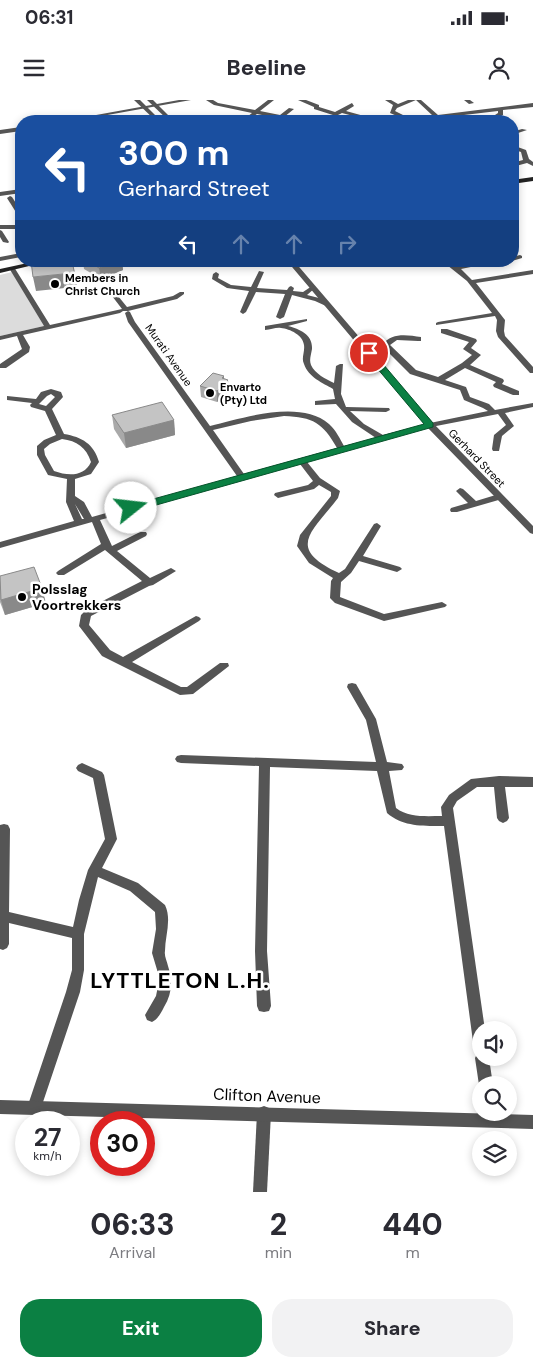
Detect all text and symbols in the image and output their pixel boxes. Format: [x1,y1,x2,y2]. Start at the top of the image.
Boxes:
text: 06:31 [25,5,74,30]
text: Beeline [227,53,306,82]
icon: menu [20,54,48,82]
icon: person [485,54,513,82]
text: 300 m [118,130,230,176]
icon: left [35,135,100,200]
text: Gerhard Street [118,174,270,203]
icon: left [174,230,202,258]
icon: ahead [227,230,255,258]
icon: ahead [280,230,308,258]
icon: right [333,230,361,258]
place label: Members in Christ Church [65,271,140,298]
marker: Members in Christ Church [49,278,61,290]
street label: Murati Avenue [142,321,196,389]
pin [348,332,390,374]
icon: arrive [355,339,383,367]
place label: Envarto (Pty) Ltd [220,380,267,407]
marker: Envarto (Pty) Ltd [204,387,216,399]
street label: Gerhard Street [446,426,508,490]
position arrow [104,481,156,533]
place label: Polsslag Voortrekkers [32,580,121,614]
marker: Polsslag Voortrekkers [16,591,28,603]
district label: LYTTLETON L.H. [90,966,270,995]
map controls [472,1021,517,1176]
button: sound [472,1021,517,1066]
button: search [472,1076,517,1121]
street label: Clifton Avenue [213,1084,321,1108]
speed limit sign: 30 [90,1111,155,1176]
text: 27 [34,1121,61,1154]
button: layers [472,1131,517,1176]
text: km/h [33,1148,62,1164]
text: 06:33 [90,1205,175,1244]
text: 2 [270,1205,287,1244]
text: 440 [382,1205,443,1244]
text: Arrival [109,1242,156,1263]
text: min [265,1242,292,1263]
text: m [405,1242,420,1263]
button: Exit [20,1299,262,1357]
button: Share [272,1299,513,1357]

